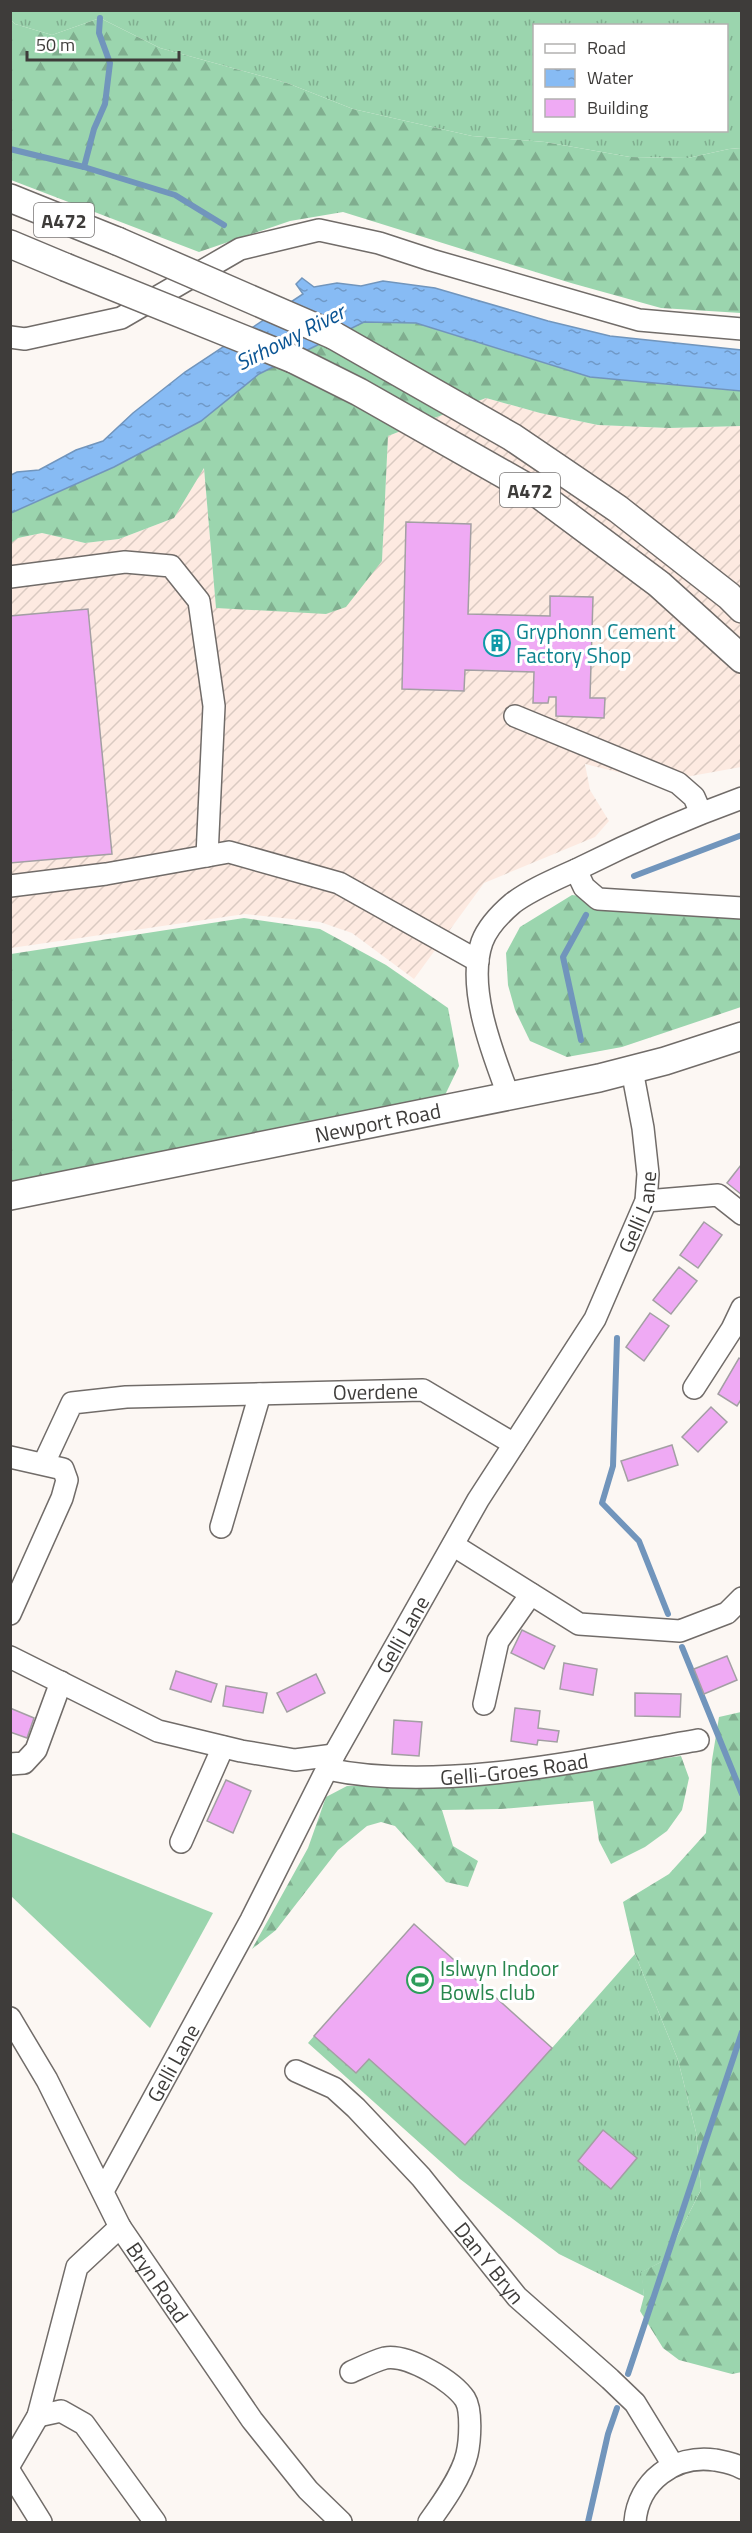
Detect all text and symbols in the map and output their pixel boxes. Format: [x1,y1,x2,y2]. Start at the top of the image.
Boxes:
scale bar [27,24,178,62]
legend [533,24,728,132]
text: 50 m [36,31,75,58]
text: Road [587,34,626,61]
text: Water [587,64,633,91]
text: Building [587,94,648,121]
road number: A472 [34,203,94,237]
water label: Sirhowy River [229,294,353,379]
road number: A472 [500,473,560,507]
place label: Gryphonn Cement Factory Shop [516,615,676,671]
building icon: Gryphonn Cement Factory Shop [482,628,512,658]
street label: Newport Road [312,1094,443,1151]
street label: Gelli Lane [610,1170,664,1258]
street label: Overdene [333,1374,418,1408]
street label: Gelli Lane [367,1590,437,1679]
street label: Gelli-Groes Road [439,1744,590,1793]
place label: Islwyn Indoor Bowls club [440,1952,559,2008]
sports icon: Islwyn Indoor Bowls club [405,1965,435,1995]
street label: Gelli Lane [139,2018,207,2108]
street label: Dan Y Bryn [447,2215,533,2311]
street label: Bryn Road [119,2235,197,2329]

